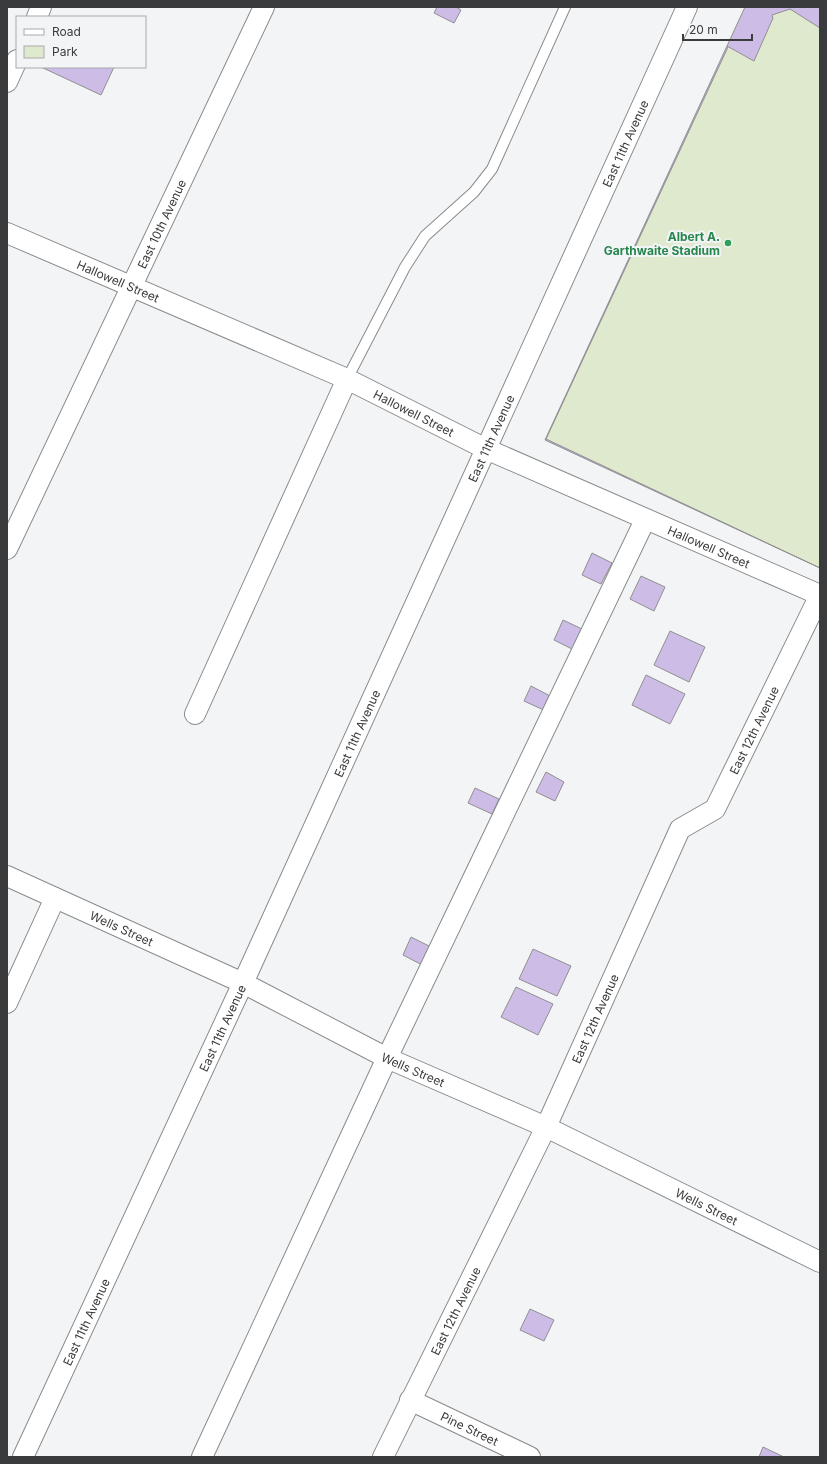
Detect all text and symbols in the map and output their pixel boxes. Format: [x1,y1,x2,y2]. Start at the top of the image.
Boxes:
legend [16,16,146,68]
scale bar [683,16,752,42]
text: 20 m [689,22,718,37]
text: Road [52,24,81,39]
text: Park [52,44,78,59]
street label: East 11th Avenue [599,97,651,189]
street label: East 10th Avenue [134,177,189,271]
place label: Albert A. Garthwaite Stadium [604,229,720,258]
marker: Albert A. Garthwaite Stadium [723,238,733,248]
street label: Hallowell Street [75,256,162,305]
street label: Hallowell Street [371,386,457,439]
street label: East 11th Avenue [464,392,517,484]
street label: Hallowell Street [666,522,752,571]
street label: East 12th Avenue [726,684,782,777]
street label: East 11th Avenue [330,687,383,779]
street label: Wells Street [88,907,156,949]
street label: East 12th Avenue [568,971,621,1066]
street label: East 11th Avenue [196,982,249,1074]
street label: Wells Street [379,1049,447,1090]
street label: Wells Street [673,1185,740,1228]
street label: East 12th Avenue [427,1264,483,1357]
street label: East 11th Avenue [59,1276,112,1368]
street label: Pine Street [438,1408,501,1448]

